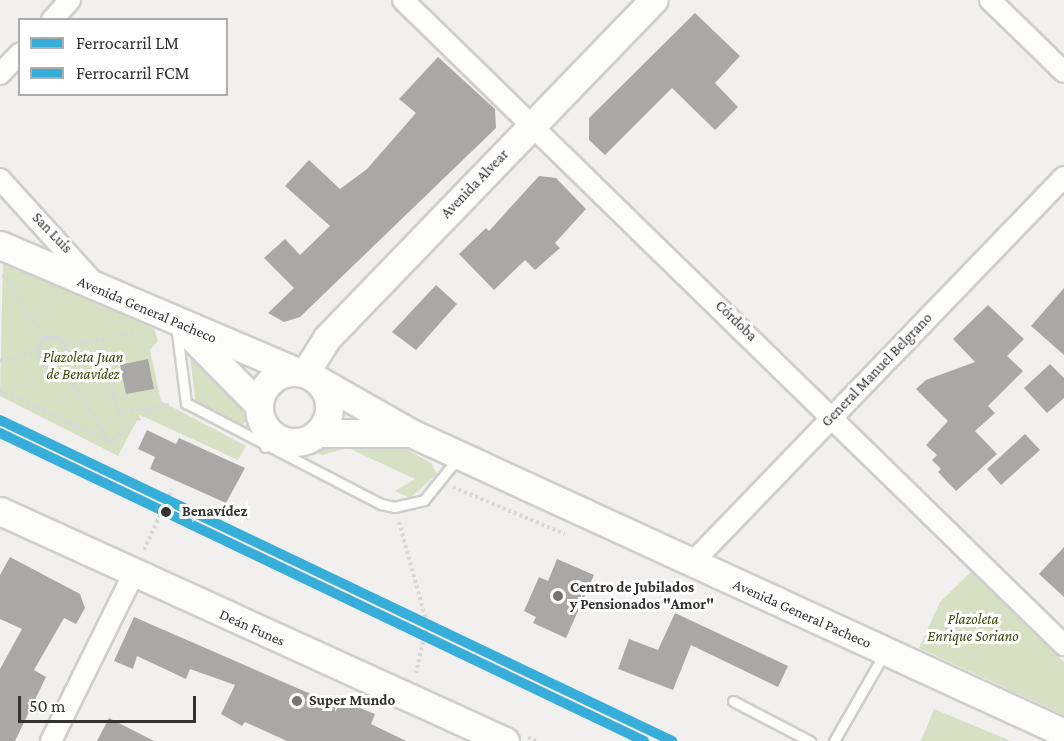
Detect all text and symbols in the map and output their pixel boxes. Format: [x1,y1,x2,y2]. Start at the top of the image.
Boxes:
legend [18,18,228,96]
text: Ferrocarril LM [76,33,179,53]
text: Ferrocarril FCM [76,63,190,83]
street label: Avenida Alvear [438,146,512,222]
street label: San Luis [28,209,76,257]
street label: Avenida General Pacheco [75,273,219,347]
street label: Córdoba [711,297,761,345]
street label: General Manuel Belgrano [818,309,936,431]
park label: Plazoleta Juan de Benavídez [43,348,123,383]
marker: Benavídez [155,501,177,523]
place label: Benavídez [182,503,247,521]
street label: Avenida General Pacheco [730,575,874,653]
place label: Centro de Jubilados y Pensionados "Amor" [570,578,714,613]
marker: Centro de Jubilados y Pensionados "Amor" [551,589,565,603]
street label: Deán Funes [216,606,288,650]
park label: Plazoleta Enrique Soriano [927,610,1019,645]
scale bar [21,684,200,722]
place label: Super Mundo [309,692,395,710]
marker: Super Mundo [290,694,304,708]
text: 50 m [29,696,66,716]

